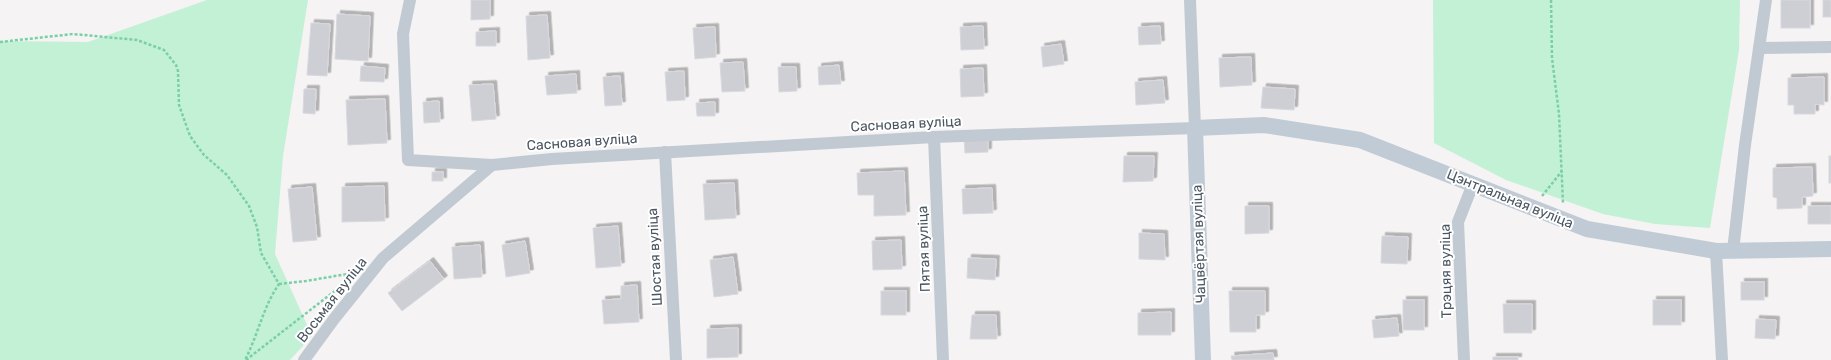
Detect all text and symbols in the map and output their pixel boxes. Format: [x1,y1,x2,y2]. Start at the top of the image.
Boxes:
street label: Сасновая вуліца [850,113,962,135]
street label: Сасновая вуліца [526,130,638,154]
street label: Цэнтральная вуліца [1444,166,1576,232]
street label: Чацвёртая вуліца [1188,184,1210,304]
street label: Пятая вуліца [914,205,934,293]
street label: Шостая вуліца [644,208,666,306]
street label: Трэцяя вуліца [1437,224,1455,318]
street label: Восьмая вуліца [293,254,371,346]

